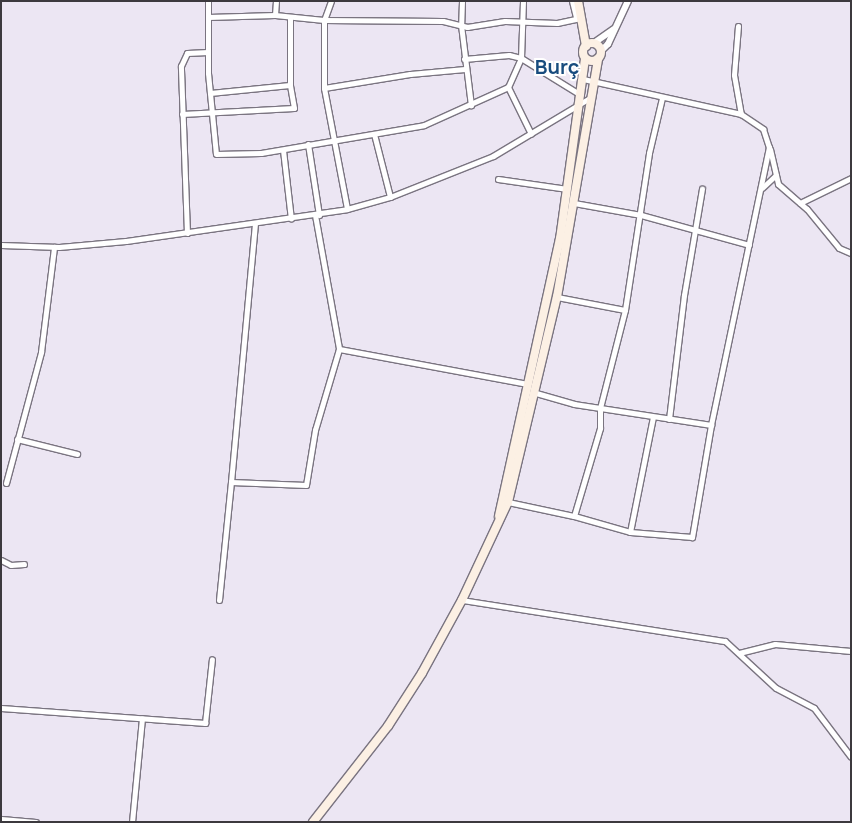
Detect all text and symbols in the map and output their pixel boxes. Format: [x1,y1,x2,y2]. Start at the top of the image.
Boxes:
district label: Burç [535,54,579,78]

